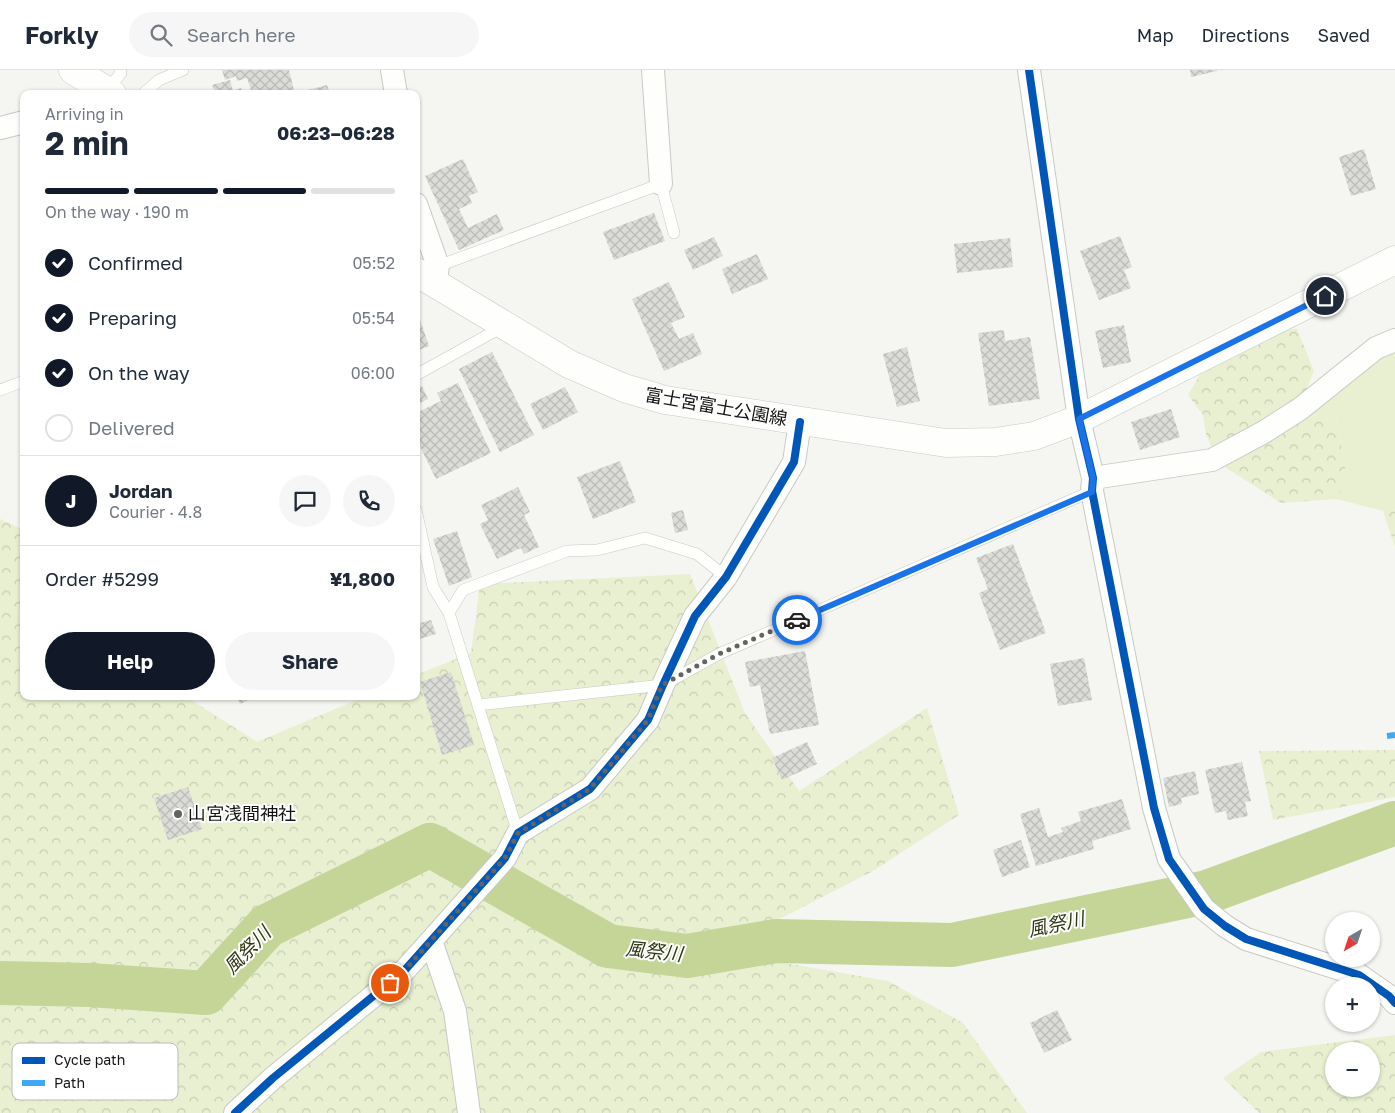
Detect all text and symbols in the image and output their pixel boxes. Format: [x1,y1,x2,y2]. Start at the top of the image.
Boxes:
search box [129,12,479,57]
text: Forkly [25,20,99,49]
icon: search [147,21,175,49]
text: Search here [187,23,296,46]
text: Map [1137,24,1173,46]
text: Directions [1201,24,1289,46]
text: Saved [1317,24,1370,46]
text: Arriving in [45,104,124,124]
text: 06:23–06:28 [277,121,395,144]
text: 2 min [45,124,129,162]
text: On the way · 190 m [45,202,189,222]
icon: check [45,249,73,277]
text: Confirmed [88,251,183,274]
text: 05:52 [352,253,395,273]
pin [1304,275,1346,317]
icon: home [1311,282,1339,310]
icon: check [45,304,73,332]
text: Preparing [88,306,177,329]
text: 05:54 [352,308,395,328]
icon: check [45,359,73,387]
text: On the way [88,361,190,384]
text: 06:00 [351,363,395,383]
street label: 富士宮富士公園線 [643,383,789,429]
text: Delivered [88,416,175,439]
button: chat [279,475,331,527]
button: phone [343,475,395,527]
text: Jordan [109,479,173,502]
text: J [66,489,76,512]
text: Courier · 4.8 [109,502,202,522]
text: Order #5299 [45,567,159,590]
text: ¥1,800 [330,567,395,590]
courier [772,595,822,645]
icon: car [783,606,811,634]
button: Help [45,632,215,690]
button: Share [225,632,395,690]
place label: 山宮浅間神社 [188,802,296,824]
marker: 山宮浅間神社 [172,808,184,820]
water label: 風祭川 [1026,906,1088,941]
north arrow [1325,912,1380,968]
map controls [1325,912,1380,1097]
water label: 風祭川 [219,920,276,978]
water label: 風祭川 [624,936,686,965]
pin [369,962,411,1004]
icon: bag [376,969,404,997]
button: + [1325,977,1380,1032]
button: − [1325,1042,1380,1097]
legend [12,1043,178,1100]
text: Cycle path [54,1051,125,1068]
text: Path [54,1074,85,1091]

